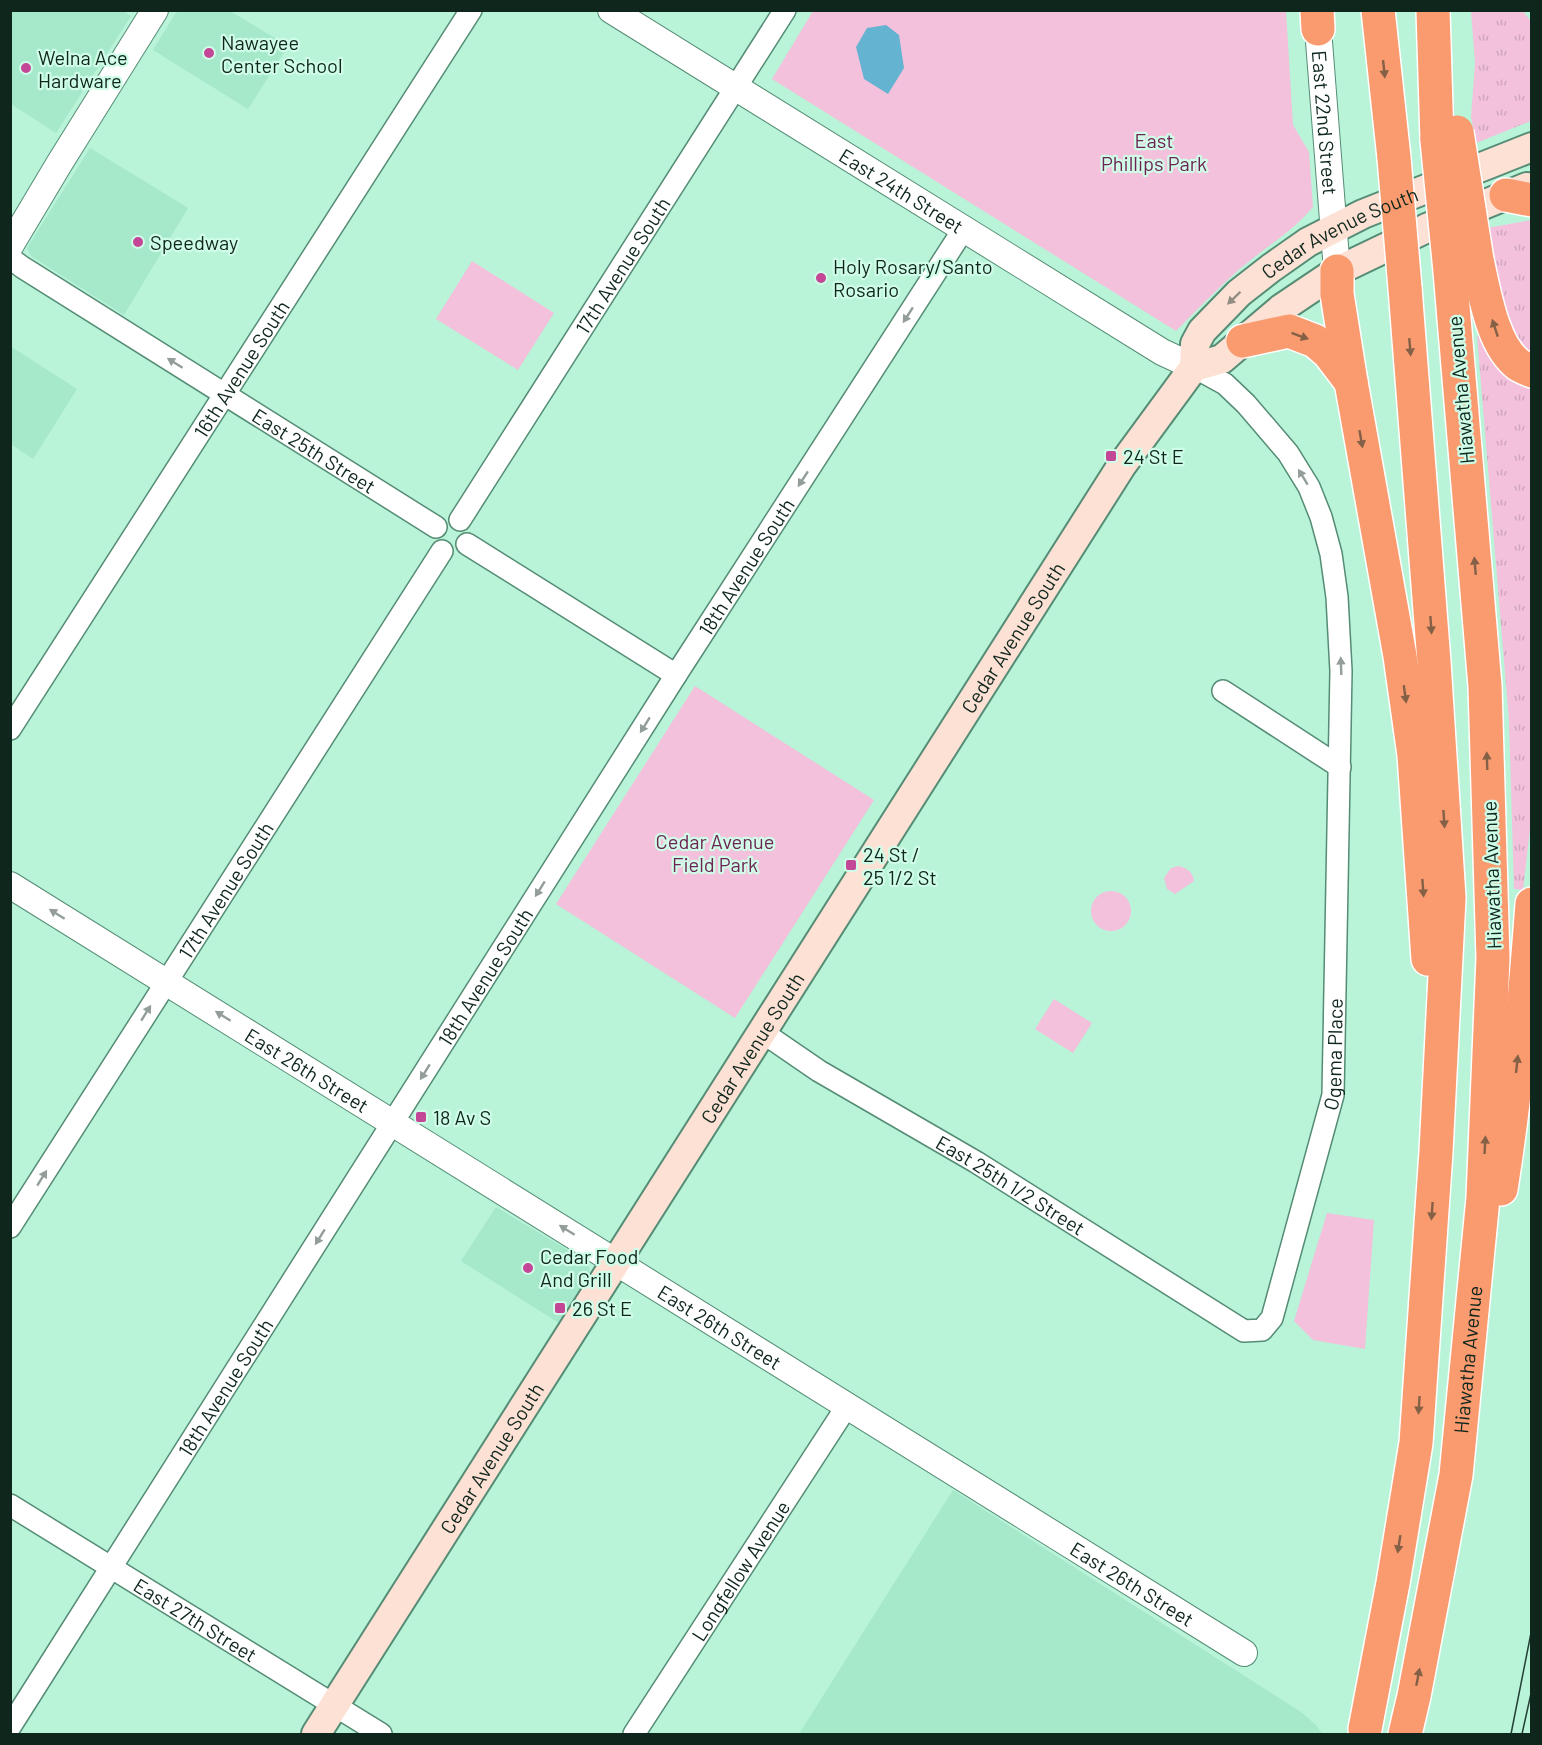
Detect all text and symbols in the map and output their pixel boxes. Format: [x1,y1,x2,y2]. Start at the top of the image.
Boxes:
place label: Nawayee Center School [221,30,343,77]
place label: Welna Ace Hardware [38,45,128,92]
marker: Nawayee Center School [202,46,216,60]
street label: East 22nd Street [1308,50,1343,196]
one-way arrow [1380,59,1389,78]
marker: Welna Ace Hardware [19,61,33,75]
park label: East Phillips Park [1101,128,1207,175]
street label: East 24th Street [835,143,968,238]
street label: Cedar Avenue South [1256,182,1421,283]
street label: 17th Avenue South [570,192,675,338]
place label: Speedway [150,230,238,254]
marker: Speedway [131,235,145,249]
place label: Holy Rosary/Santo Rosario [833,254,993,301]
marker: Holy Rosary/Santo Rosario [814,271,828,285]
one-way arrow [1228,291,1242,305]
street label: 16th Avenue South [188,296,294,442]
one-way arrow [903,307,914,323]
street label: Hiawatha Avenue [1442,315,1478,465]
one-way arrow [1490,319,1499,337]
one-way arrow [1291,331,1309,341]
one-way arrow [1405,337,1415,356]
one-way arrow [166,358,183,369]
street label: East 25th Street [248,403,380,498]
one-way arrow [1357,430,1366,449]
place label: 24 St E [1123,444,1184,468]
marker: 24 St E [1104,449,1118,463]
one-way arrow [1298,468,1308,485]
one-way arrow [798,471,809,487]
street label: 18th Avenue South [693,494,799,640]
one-way arrow [1470,557,1480,576]
street label: Cedar Avenue South [956,558,1069,717]
one-way arrow [1427,615,1436,634]
one-way arrow [1336,657,1346,676]
one-way arrow [1401,684,1410,703]
one-way arrow [639,717,650,733]
one-way arrow [1482,752,1492,771]
street label: Hiawatha Avenue [1476,800,1506,950]
one-way arrow [1439,810,1449,829]
street label: 17th Avenue South [173,817,278,963]
park label: Cedar Avenue Field Park [656,829,774,876]
place label: 24 St / 25 1/2 St [863,842,937,889]
marker: 24 St / 25 1/2 St [844,858,858,872]
one-way arrow [1419,878,1428,897]
one-way arrow [535,881,546,898]
street label: 18th Avenue South [432,903,538,1050]
one-way arrow [49,908,65,919]
street label: Cedar Avenue South [695,968,809,1128]
street label: Ogema Place [1317,998,1347,1113]
one-way arrow [141,1005,152,1022]
one-way arrow [215,1011,231,1022]
street label: East 26th Street [241,1023,373,1117]
one-way arrow [1512,1054,1522,1073]
one-way arrow [419,1064,430,1080]
place label: 18 Av S [433,1105,491,1129]
marker: 18 Av S [414,1110,428,1124]
street label: East 25th 1/2 Street [932,1130,1090,1240]
one-way arrow [1481,1135,1490,1154]
one-way arrow [36,1170,47,1186]
one-way arrow [1428,1201,1437,1220]
one-way arrow [559,1225,575,1236]
one-way arrow [315,1228,326,1245]
place label: Cedar Food And Grill [540,1244,638,1291]
marker: Cedar Food And Grill [521,1261,535,1275]
street label: East 26th Street [654,1279,786,1374]
street label: Hiawatha Avenue [1448,1284,1486,1435]
place label: 26 St E [572,1296,632,1320]
marker: 26 St E [553,1301,567,1315]
street label: 18th Avenue South [172,1314,278,1461]
street label: Cedar Avenue South [434,1378,548,1538]
one-way arrow [1414,1396,1423,1415]
street label: Longfellow Avenue [686,1496,794,1645]
one-way arrow [1395,1534,1404,1553]
street label: East 26th Street [1066,1536,1199,1631]
street label: East 27th Street [130,1572,261,1667]
one-way arrow [1414,1668,1423,1687]

